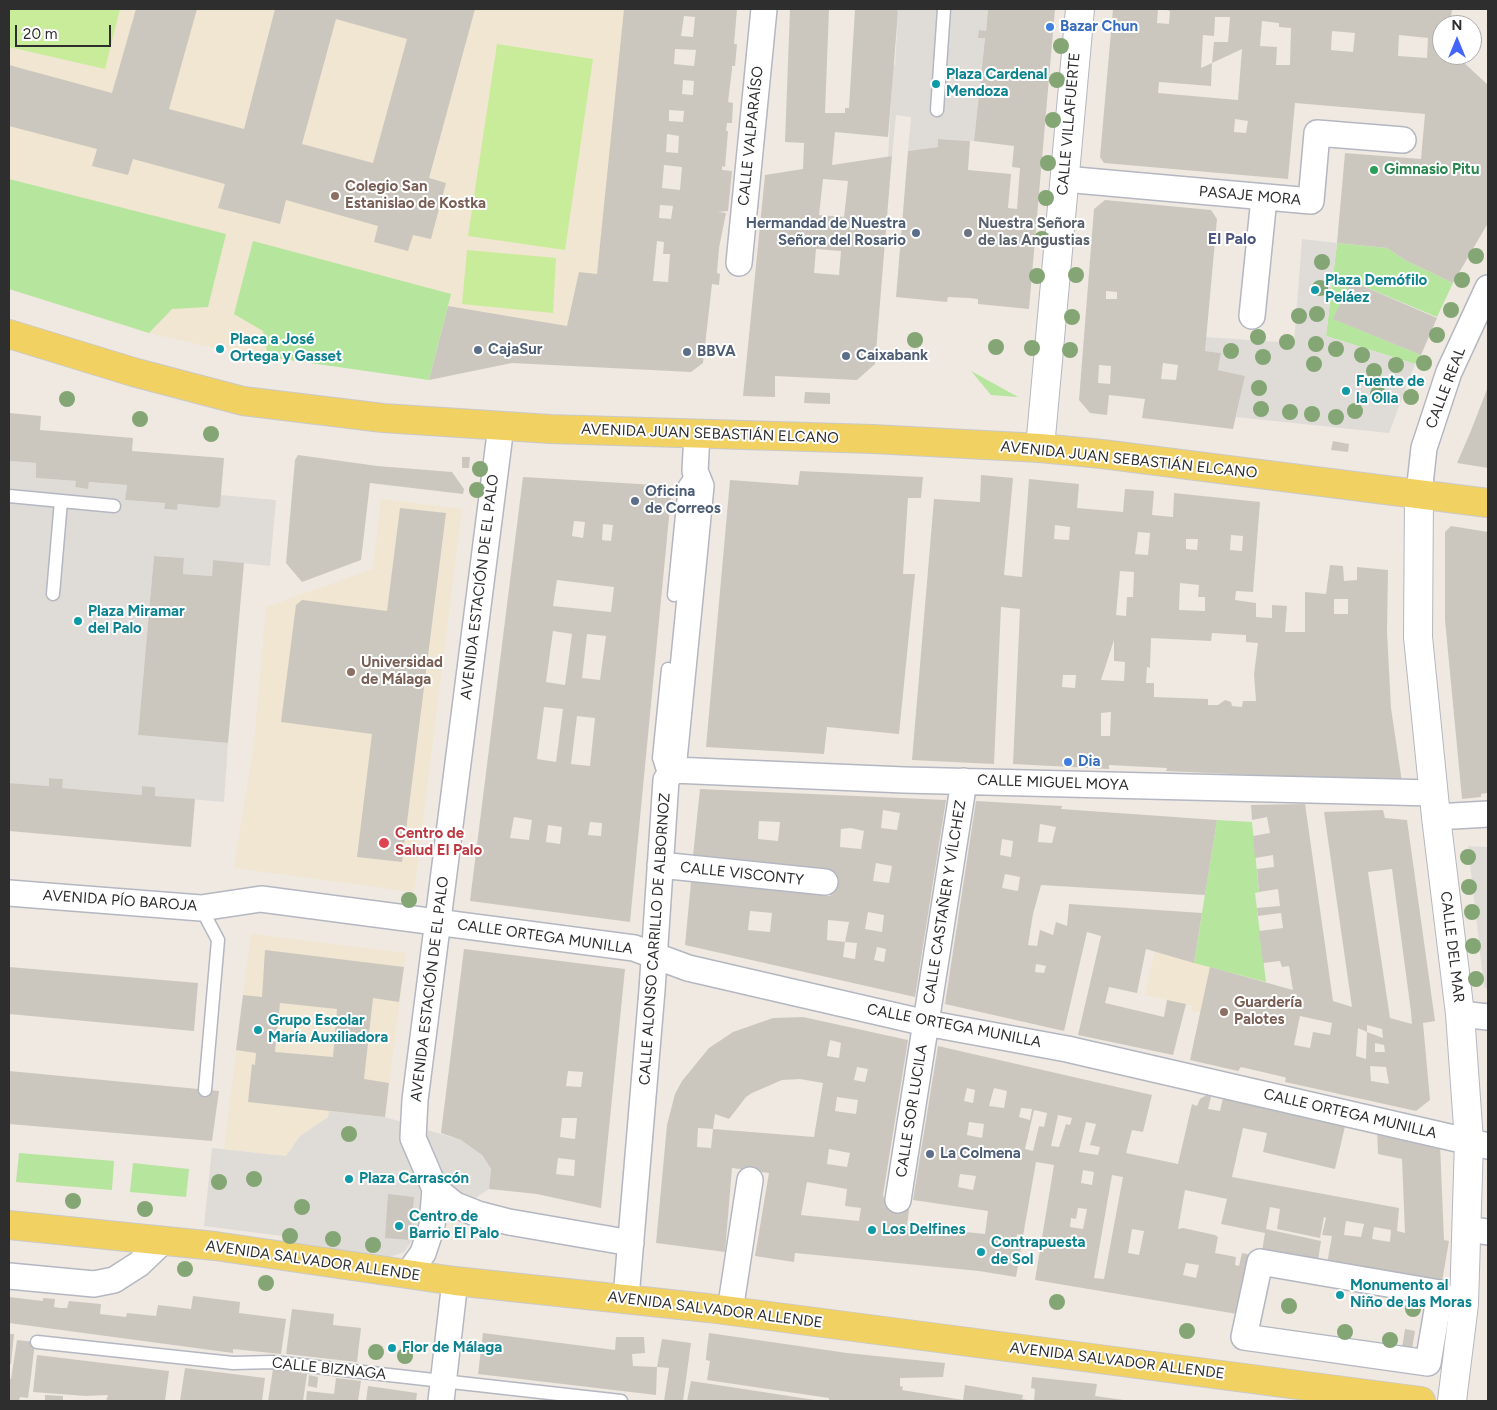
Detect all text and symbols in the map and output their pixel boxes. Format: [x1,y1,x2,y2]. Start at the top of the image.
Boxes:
scale bar [18,15,114,47]
north arrow [1432,15,1482,65]
text: N [1452,17,1462,34]
place label: Bazar Chun [1060,18,1138,36]
marker: Bazar Chun [1044,21,1056,33]
text: 20 m [23,25,57,43]
street label: CALLE VILLAFUERTE [1054,52,1084,196]
street label: CALLE VALPARAÍSO [735,65,767,207]
place label: Plaza Cardenal Mendoza [946,66,1047,101]
marker: Plaza Cardenal Mendoza [930,78,942,90]
place label: Gimnasio Pitu [1384,161,1479,179]
marker: Gimnasio Pitu [1368,164,1380,176]
place label: Colegio San Estanislao de Kostka [345,178,486,213]
street label: PASAJE MORA [1198,183,1302,209]
marker: Colegio San Estanislao de Kostka [329,190,341,202]
place label: Hermandad de Nuestra Señora del Rosario [746,215,906,250]
place label: Nuestra Señora de las Angustias [978,215,1090,250]
marker: Hermandad de Nuestra Señora del Rosario [910,227,922,239]
marker: Nuestra Señora de las Angustias [962,227,974,239]
district label: El Palo [1208,229,1256,249]
place label: Plaza Demófilo Peláez [1325,272,1427,307]
marker: Plaza Demófilo Peláez [1309,284,1321,296]
place label: Placa a José Ortega y Gasset [230,331,342,366]
place label: CajaSur [488,341,543,359]
marker: Placa a José Ortega y Gasset [214,343,226,355]
place label: BBVA [697,343,736,361]
marker: CajaSur [472,344,484,356]
street label: CALLE REAL [1422,345,1470,431]
marker: BBVA [681,346,693,358]
place label: Caixabank [856,347,928,365]
marker: Caixabank [840,350,852,362]
place label: Fuente de la Olla [1356,373,1425,408]
marker: Fuente de la Olla [1340,385,1352,397]
street label: AVENIDA JUAN SEBASTIÁN ELCANO [581,421,839,447]
street label: AVENIDA JUAN SEBASTIÁN ELCANO [1000,438,1258,482]
street label: AVENIDA ESTACIÓN DE EL PALO [457,473,503,701]
place label: Oficina de Correos [645,483,721,518]
marker: Oficina de Correos [629,495,641,507]
place label: Plaza Miramar del Palo [88,603,185,638]
marker: Plaza Miramar del Palo [72,615,84,627]
place label: Universidad de Málaga [361,654,443,689]
marker: Universidad de Málaga [345,666,357,678]
place label: Dia [1078,753,1100,771]
marker: Dia [1062,756,1074,768]
street label: CALLE MIGUEL MOYA [977,771,1129,795]
street label: CALLE ALONSO CARRILLO DE ALBORNOZ [636,792,674,1086]
street label: CALLE CASTAÑER Y VÍLCHEZ [920,799,970,1005]
place label: Centro de Salud El Palo [395,825,482,860]
marker: Centro de Salud El Palo [377,836,391,850]
street label: CALLE VISCONTY [679,859,805,889]
street label: AVENIDA ESTACIÓN DE EL PALO [407,875,453,1103]
street label: AVENIDA PÍO BAROJA [42,887,198,915]
street label: CALLE DEL MAR [1436,890,1468,1004]
street label: CALLE ORTEGA MUNILLA [456,916,634,958]
place label: Guardería Palotes [1234,994,1302,1029]
street label: CALLE ORTEGA MUNILLA [865,1000,1043,1052]
marker: Guardería Palotes [1218,1006,1230,1018]
place label: Grupo Escolar María Auxiliadora [268,1012,388,1047]
marker: Grupo Escolar María Auxiliadora [252,1024,264,1036]
street label: CALLE SOR LUCILA [893,1043,931,1179]
street label: CALLE ORTEGA MUNILLA [1262,1085,1438,1143]
place label: La Colmena [940,1145,1021,1163]
marker: La Colmena [924,1148,936,1160]
place label: Plaza Carrascón [359,1170,469,1188]
marker: Plaza Carrascón [343,1173,355,1185]
place label: Centro de Barrio El Palo [409,1208,499,1243]
marker: Centro de Barrio El Palo [393,1220,405,1232]
place label: Los Delfines [882,1221,965,1239]
marker: Los Delfines [866,1224,878,1236]
place label: Contrapuesta de Sol [991,1234,1086,1269]
street label: AVENIDA SALVADOR ALLENDE [205,1237,421,1285]
marker: Contrapuesta de Sol [975,1246,987,1258]
place label: Monumento al Niño de las Moras [1350,1277,1472,1312]
street label: AVENIDA SALVADOR ALLENDE [607,1288,823,1332]
marker: Monumento al Niño de las Moras [1334,1289,1346,1301]
place label: Flor de Málaga [402,1339,502,1357]
street label: AVENIDA SALVADOR ALLENDE [1009,1339,1225,1383]
marker: Flor de Málaga [386,1342,398,1354]
street label: CALLE BIZNAGA [271,1354,387,1384]

